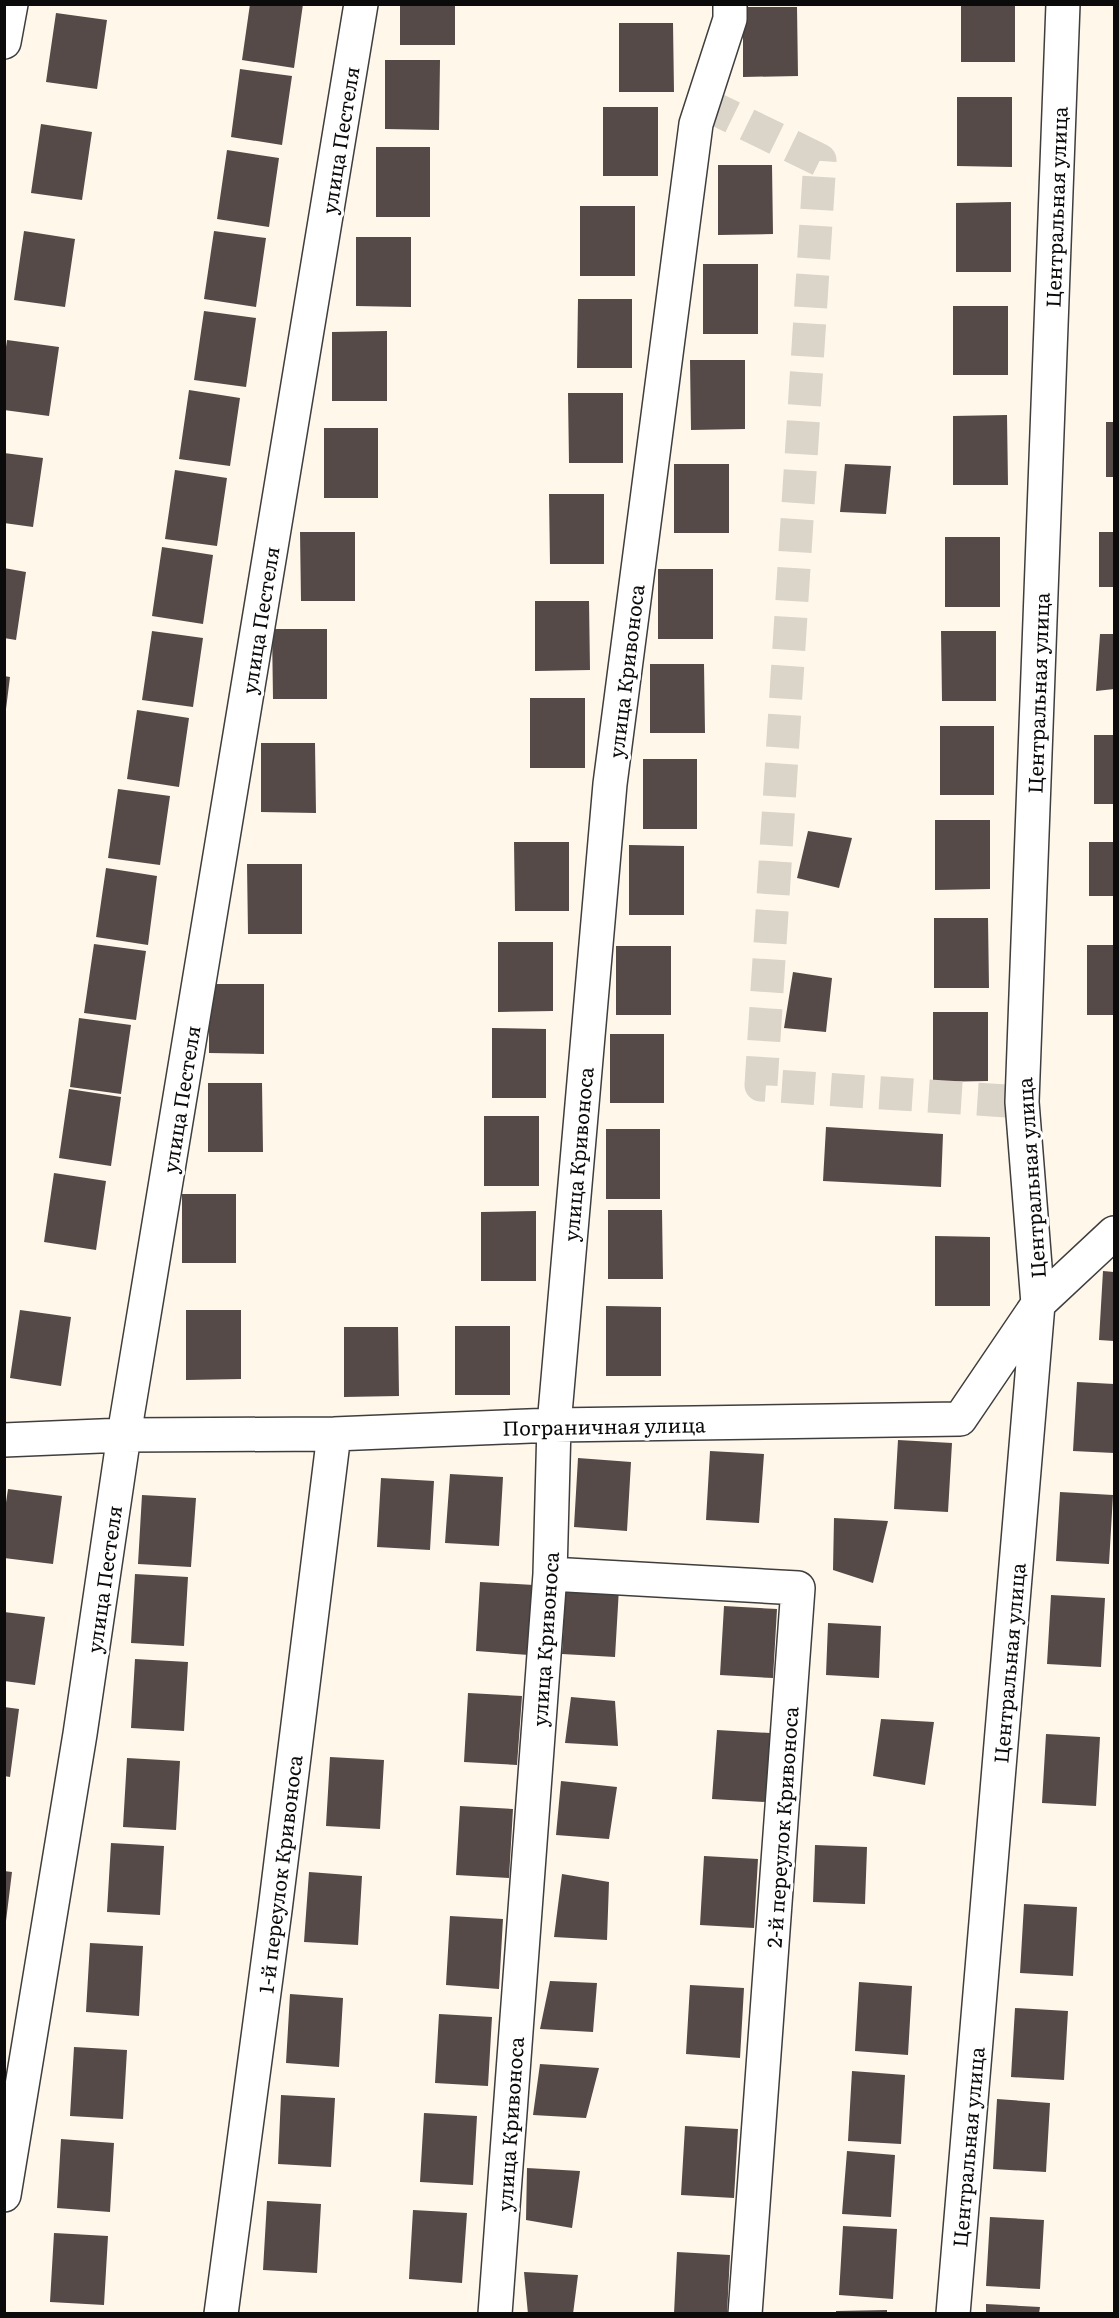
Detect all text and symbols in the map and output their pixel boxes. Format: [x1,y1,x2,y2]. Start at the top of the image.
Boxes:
street label: улица Пестеля [313,64,365,216]
street label: Центральная улица [1036,106,1074,308]
street label: улица Пестеля [233,544,285,696]
street label: улица Кривоноса [599,582,651,760]
street label: Центральная улица [1018,592,1056,794]
street label: улица Пестеля [154,1023,206,1175]
street label: улица Кривоноса [554,1065,600,1242]
street label: Центральная улица [1008,1076,1052,1279]
street label: Пограничная улица [502,1408,706,1442]
street label: улица Пестеля [78,1503,128,1655]
street label: улица Кривоноса [523,1550,565,1727]
street label: Центральная улица [984,1561,1032,1765]
street label: 2-й переулок Кривоноса [758,1705,804,1949]
street label: 1-й переулок Кривоноса [249,1753,309,1995]
street label: улица Кривоноса [488,2035,530,2212]
street label: Центральная улица [943,2045,991,2249]

